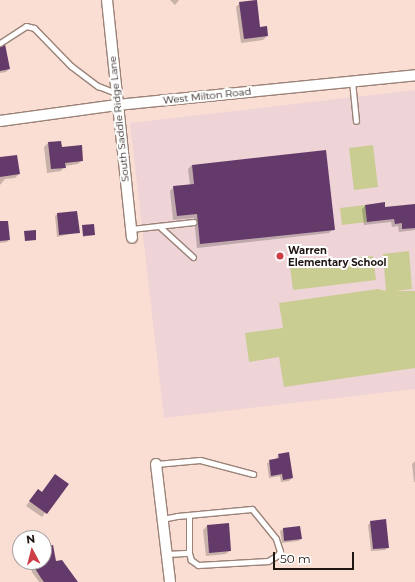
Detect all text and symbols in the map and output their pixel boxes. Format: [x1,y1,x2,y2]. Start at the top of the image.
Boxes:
street label: South Saddle Ridge Lane [106,56,132,182]
street label: West Milton Road [162,85,252,107]
place label: Warren Elementary School [288,244,387,268]
marker: Warren Elementary School [275,251,285,261]
north arrow [12,530,52,570]
text: N [25,532,36,547]
scale bar [275,544,356,570]
text: 50 m [280,551,311,566]

